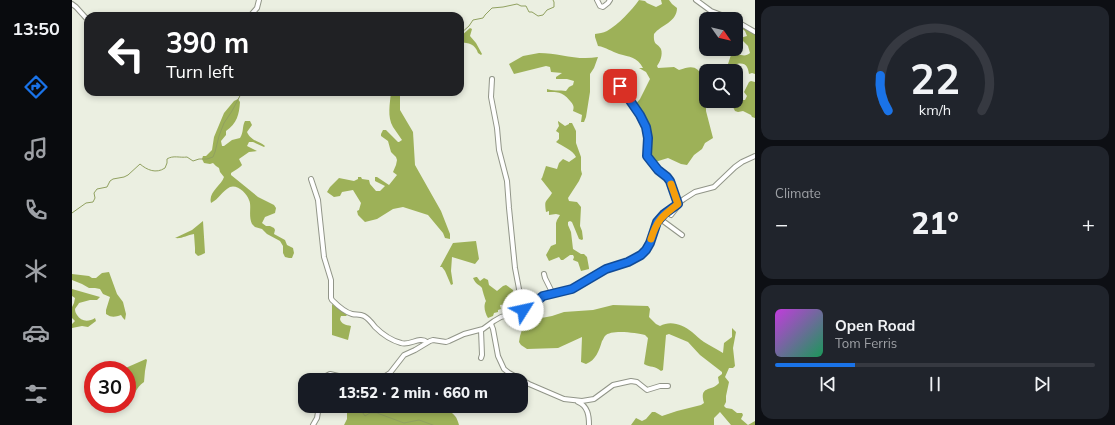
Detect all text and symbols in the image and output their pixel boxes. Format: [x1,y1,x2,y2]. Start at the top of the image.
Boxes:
north arrow [699,12,743,56]
map controls [699,12,743,108]
text: 13:50 [12,17,60,40]
text: 390 m [166,25,249,60]
icon: left [100,28,152,80]
text: 22 [910,52,960,104]
text: Turn left [166,60,234,83]
button: search [699,64,743,108]
pin [603,69,637,103]
icon: directions [22,73,50,101]
icon: arrive [609,75,631,97]
text: km/h [919,100,951,118]
icon: music [22,135,50,163]
text: Climate [775,185,821,201]
icon: phone [22,196,50,224]
text: 21° [911,204,959,242]
text: − [775,210,788,238]
text: + [1082,210,1095,238]
icon: climate [22,257,50,285]
position arrow [502,289,544,331]
text: Open Road [835,316,915,335]
icon: car [22,319,50,347]
text: Tom Ferris [835,335,897,351]
speed limit sign: 30 [84,361,136,413]
icon: previous [817,373,839,395]
icon: pause [924,373,946,395]
icon: next [1031,373,1053,395]
icon: filters [22,380,50,408]
text: 13:52 · 2 min · 660 m [338,383,488,402]

